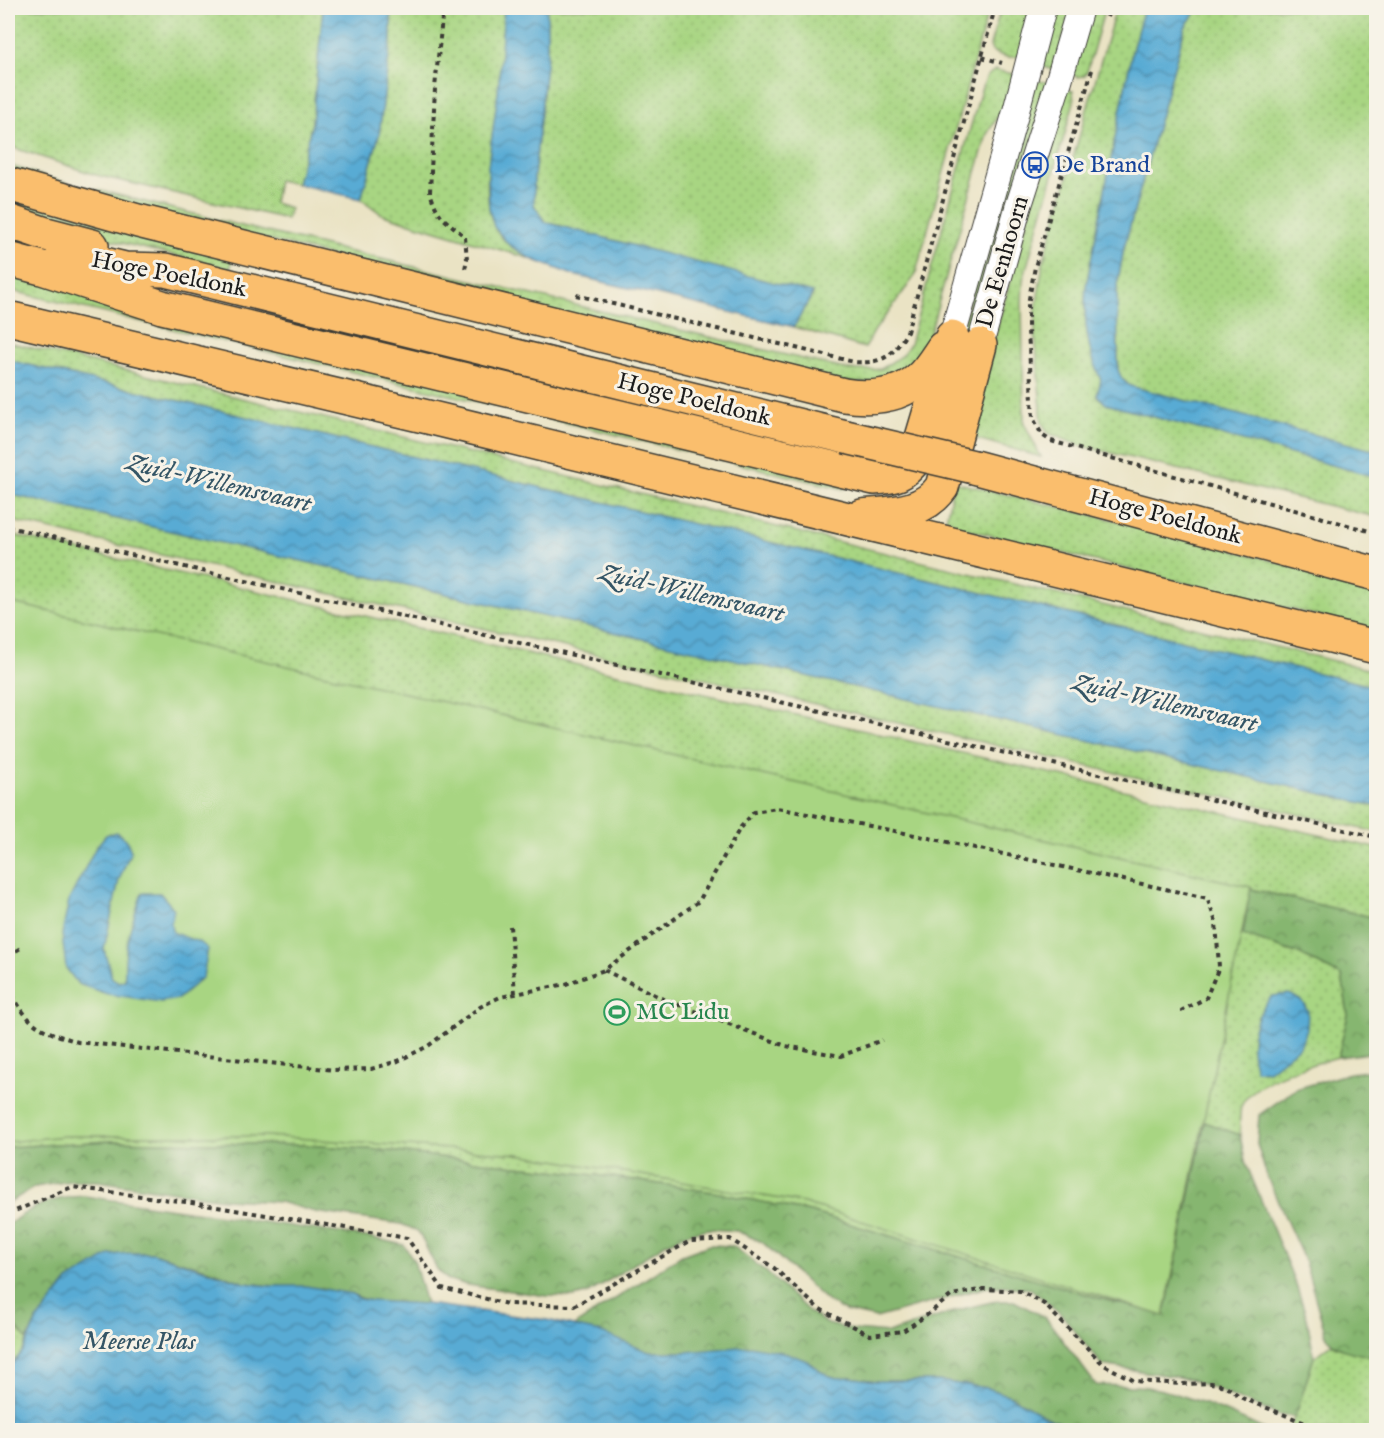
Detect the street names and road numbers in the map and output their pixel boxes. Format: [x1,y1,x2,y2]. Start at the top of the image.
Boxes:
street label: De Eenhoorn [969,192,1037,332]
street label: Hoge Poeldonk [89,245,249,305]
street label: Hoge Poeldonk [614,366,774,434]
street label: Hoge Poeldonk [1085,482,1245,552]

